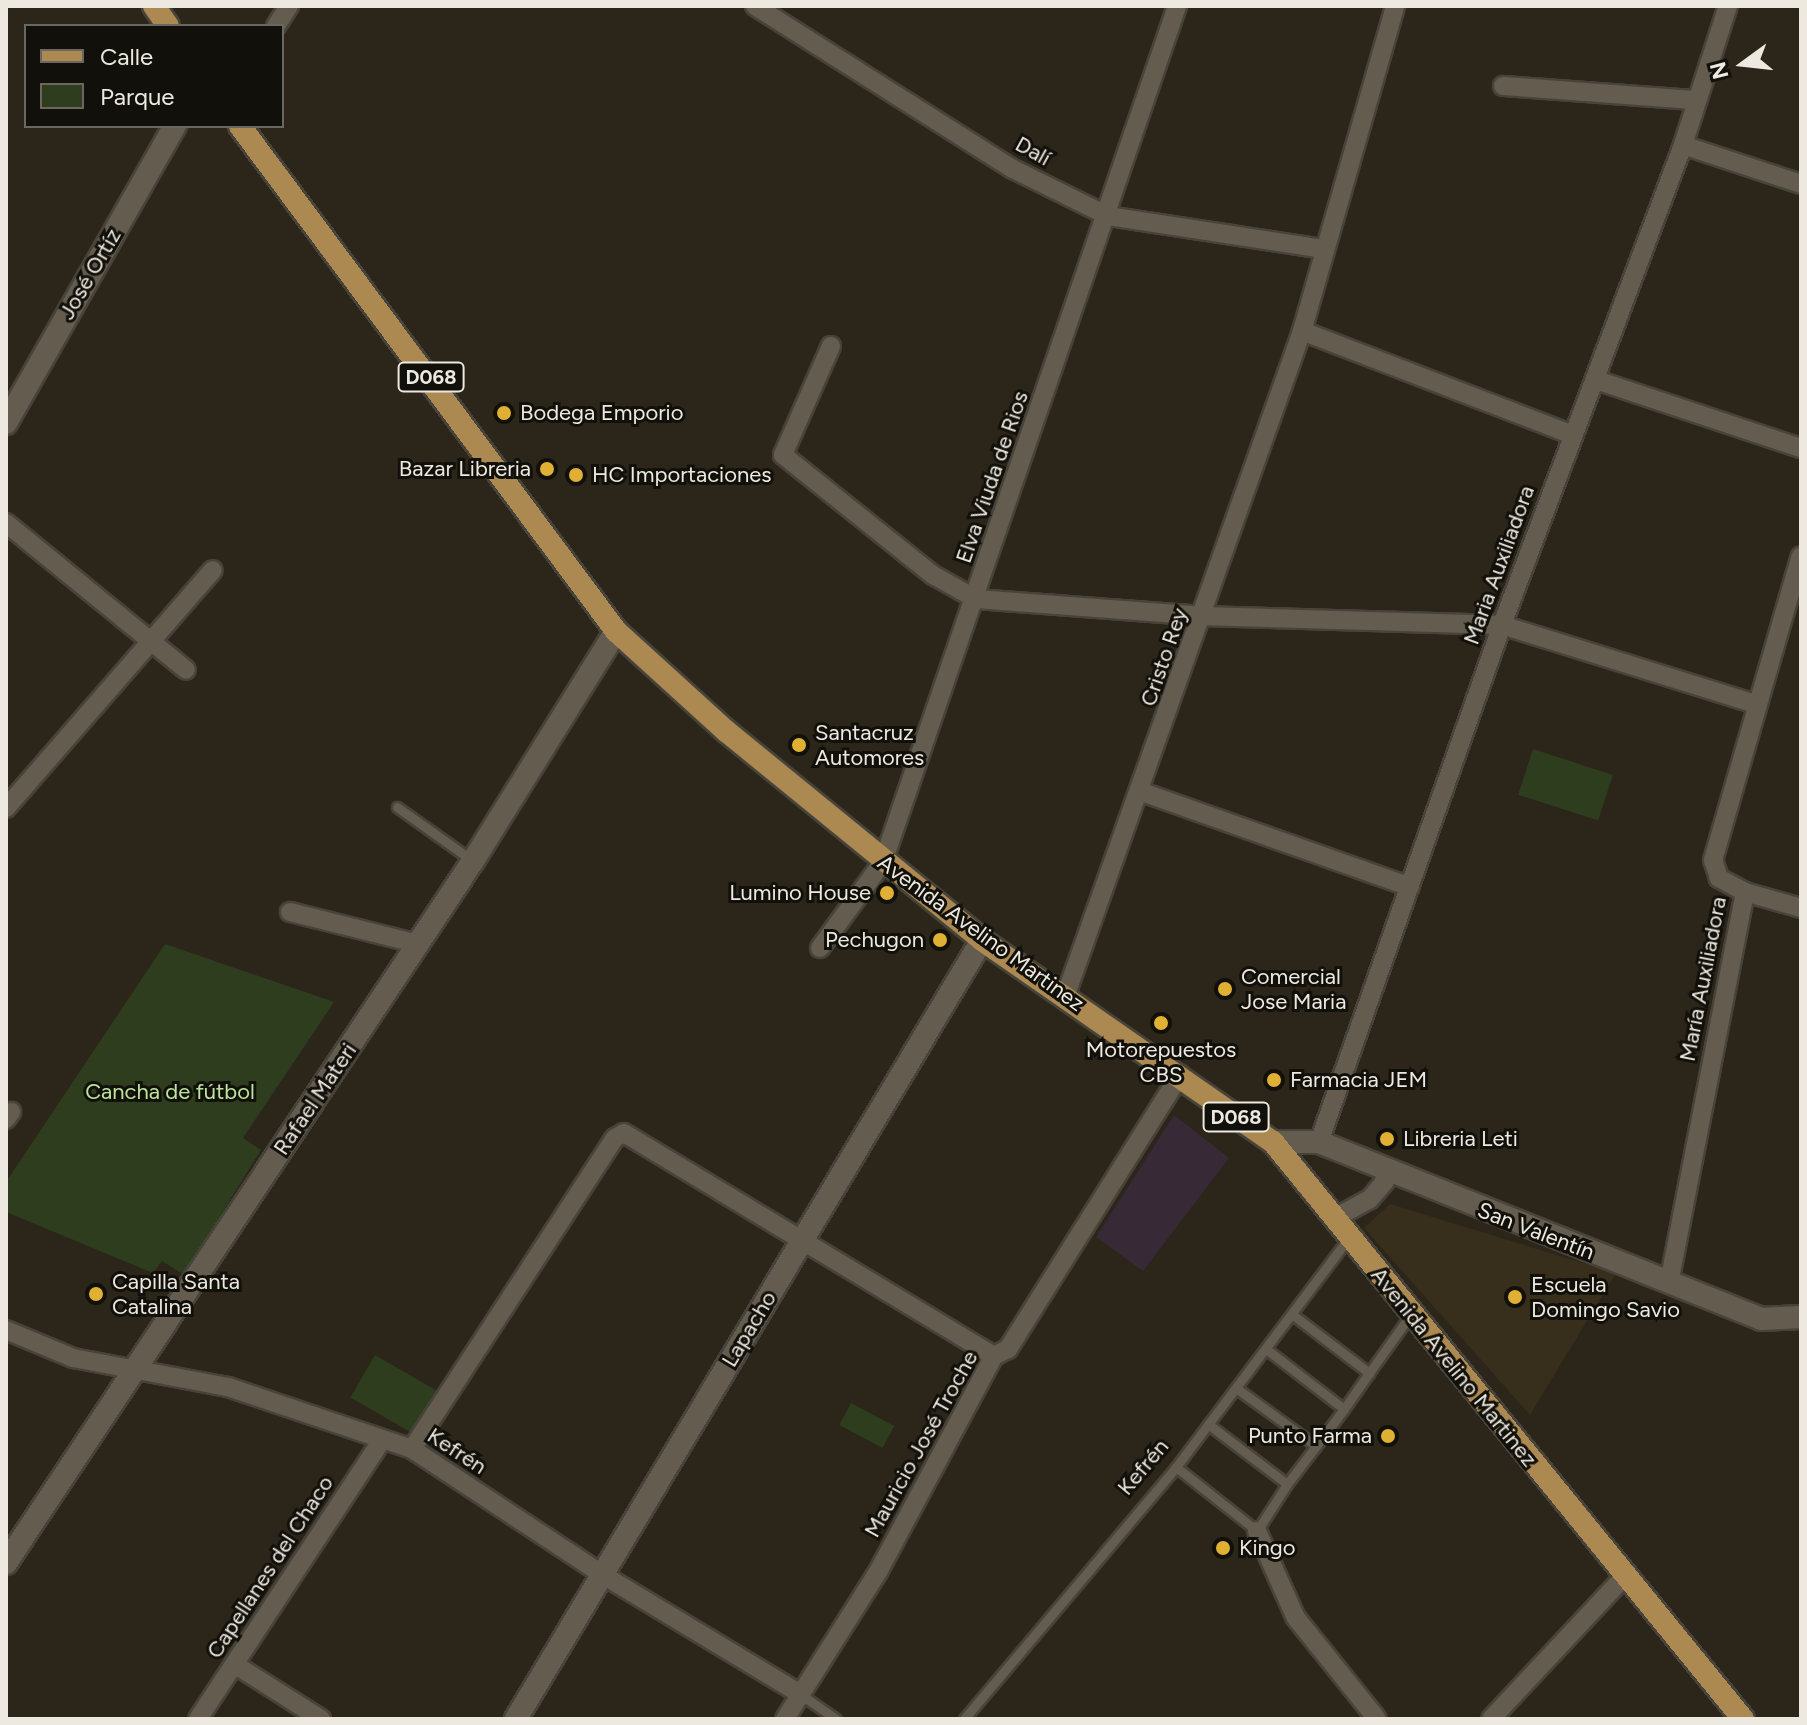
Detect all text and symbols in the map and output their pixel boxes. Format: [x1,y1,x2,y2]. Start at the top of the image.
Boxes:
legend [24,24,284,128]
north arrow [1703,24,1783,104]
text: Calle [100,42,153,71]
text: N [1704,59,1735,82]
text: Parque [100,82,174,111]
street label: Dalí [1011,131,1055,171]
street label: José Ortíz [53,224,127,324]
road number: D068 [397,361,465,393]
street label: Elva Viuda de Rios [950,388,1034,566]
place label: Bodega Emporio [520,400,683,426]
marker: Bodega Emporio [495,404,513,422]
place label: Bazar Libreria [399,456,531,482]
marker: Bazar Libreria [538,460,556,478]
place label: HC Importaciones [592,462,771,488]
marker: HC Importaciones [567,466,585,484]
street label: Maria Auxiliadora [1458,482,1540,648]
street label: Cristo Rey [1135,604,1193,710]
place label: Santacruz Automores [815,719,924,770]
marker: Santacruz Automores [790,736,808,754]
street label: Avenida Avelino Martinez [873,849,1089,1017]
place label: Lumino House [729,880,871,906]
marker: Lumino House [878,884,896,902]
street label: María Auxiliadora [1674,894,1732,1064]
place label: Pechugon [825,927,924,953]
marker: Pechugon [931,931,949,949]
place label: Comercial Jose Maria [1241,963,1346,1014]
marker: Comercial Jose Maria [1216,980,1234,998]
marker: Motorepuestos CBS [1152,1014,1170,1032]
place label: Motorepuestos CBS [1086,1036,1236,1088]
street label: Rafael Materi [268,1038,362,1160]
place label: Farmacia JEM [1290,1067,1427,1093]
marker: Farmacia JEM [1265,1071,1283,1089]
park label: Cancha de fútbol [85,1079,255,1105]
road number: D068 [1202,1101,1270,1133]
place label: Libreria Leti [1403,1126,1518,1152]
marker: Libreria Leti [1378,1130,1396,1148]
street label: San Valentín [1474,1197,1598,1265]
street label: Avenida Avelino Martinez [1365,1262,1543,1472]
place label: Capilla Santa Catalina [112,1268,240,1320]
place label: Escuela Domingo Savio [1531,1271,1680,1322]
marker: Capilla Santa Catalina [87,1285,105,1303]
street label: Lapacho [716,1286,782,1372]
marker: Escuela Domingo Savio [1506,1288,1524,1306]
street label: Mauricio José Troche [859,1346,983,1542]
street label: Kefrén [423,1422,491,1480]
place label: Punto Farma [1248,1423,1372,1449]
marker: Punto Farma [1379,1427,1397,1445]
street label: Kefrén [1112,1434,1174,1500]
street label: Capellanes del Chaco [201,1471,339,1663]
place label: Kingo [1239,1535,1295,1561]
marker: Kingo [1214,1539,1232,1557]

